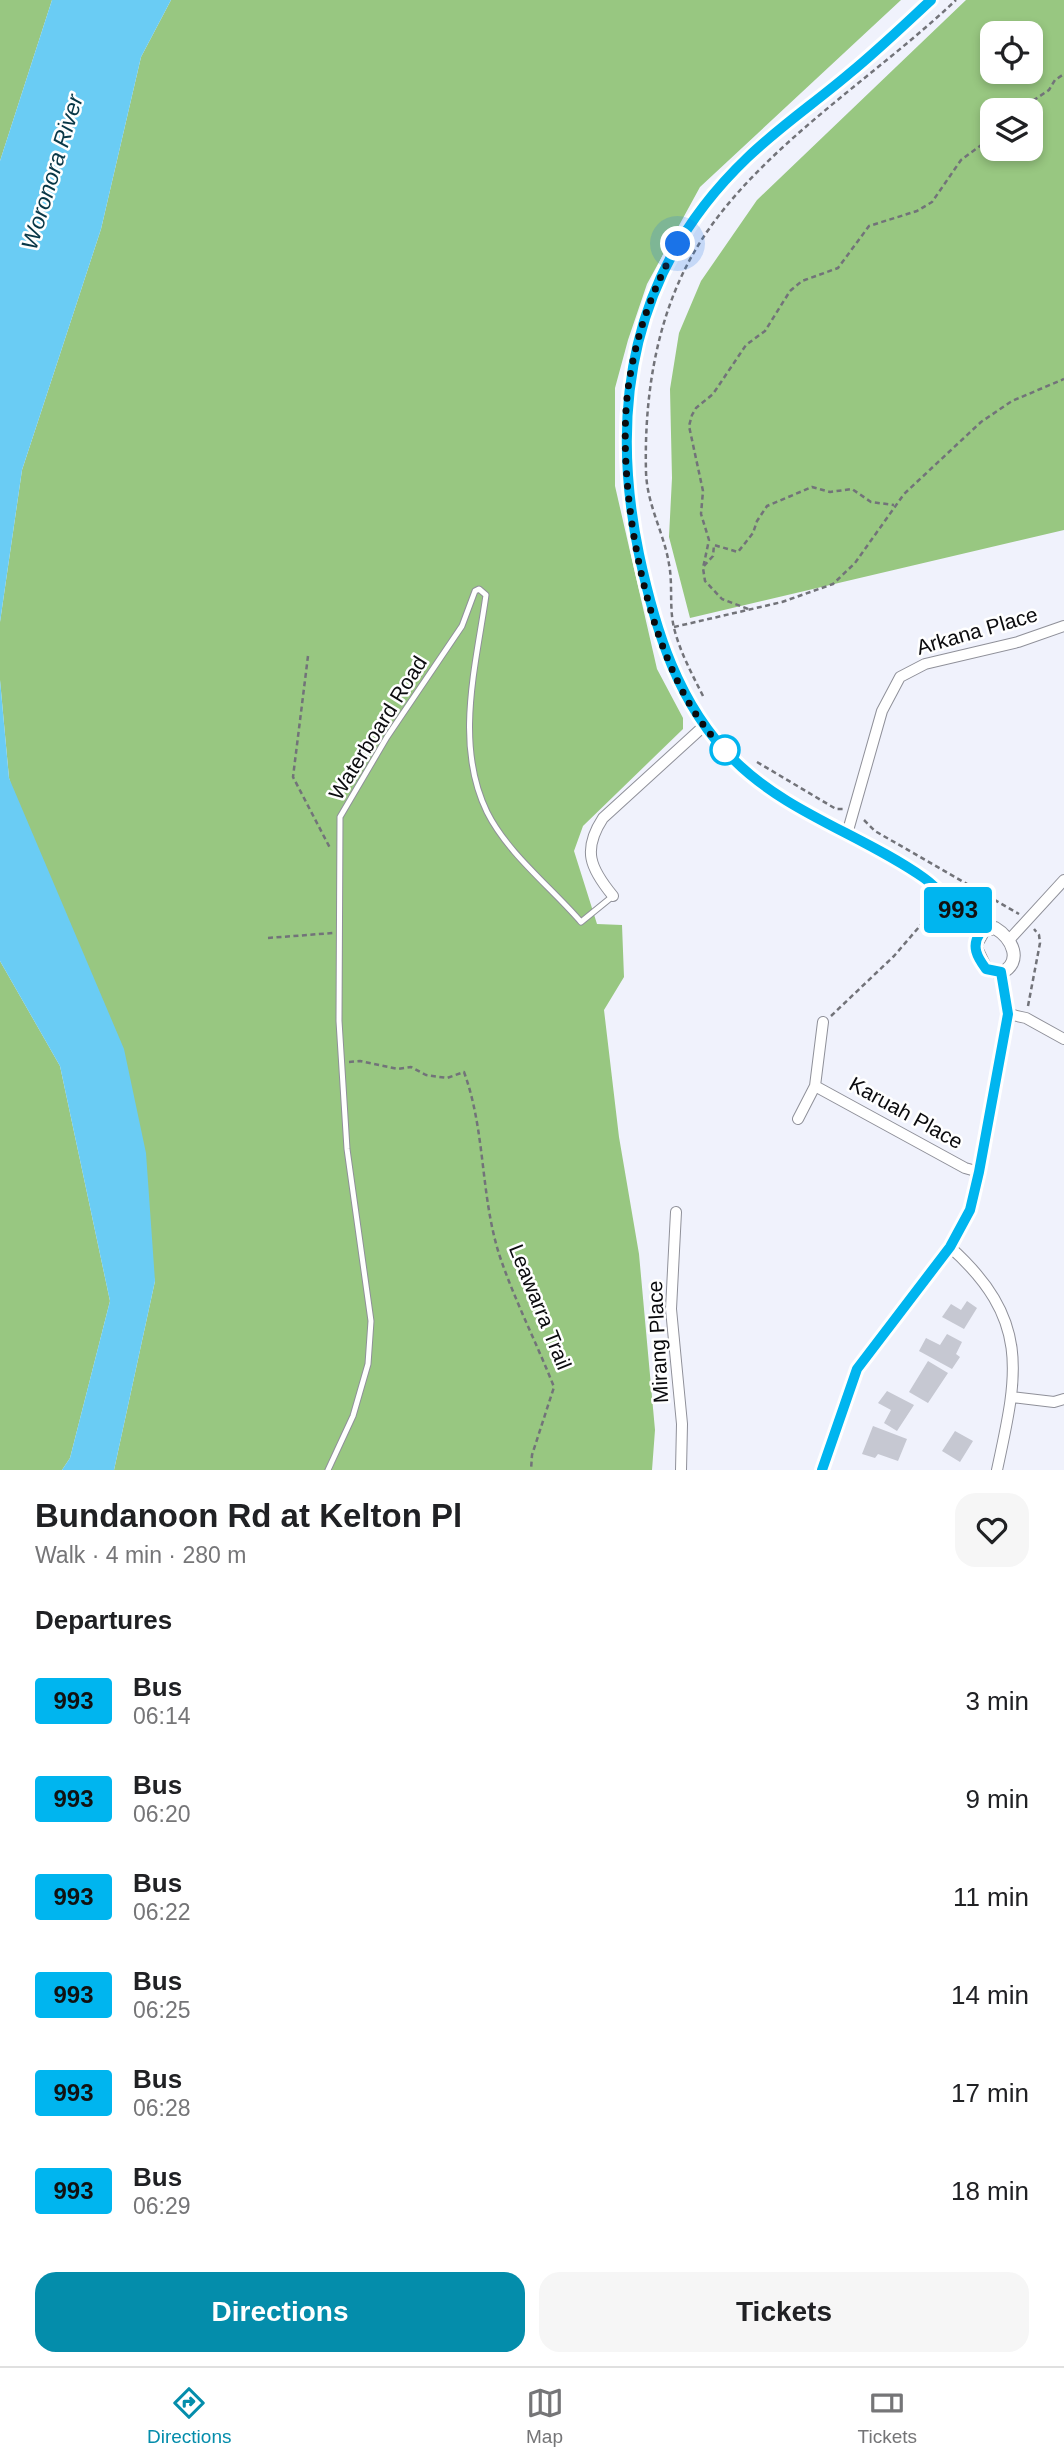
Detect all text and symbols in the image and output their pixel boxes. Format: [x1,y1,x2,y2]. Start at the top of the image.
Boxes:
map controls [980,21,1043,161]
button: locate [980,21,1043,84]
water label: Woronora River [16,90,88,253]
button: layers [980,98,1043,161]
your location [660,226,695,261]
street label: Arkana Place [914,602,1040,659]
street label: Waterboard Road [324,652,431,804]
unlabelled marker [710,735,740,765]
line badge: 993 [918,887,998,933]
text: 993 [938,896,978,923]
street label: Karuah Place [846,1072,967,1153]
street label: Leawarra Trail [505,1241,576,1373]
street label: Mirang Place [643,1280,672,1404]
button: heart [955,1493,1029,1567]
text: Bundanoon Rd at Kelton Pl [35,1497,462,1534]
text: Walk · 4 min · 280 m [35,1542,246,1568]
text: Departures [35,1605,172,1635]
text: Bus [133,1672,182,1702]
text: 3 min [965,1686,1029,1716]
text: 993 [53,1687,94,1714]
text: 06:14 [133,1703,191,1729]
text: Bus [133,1770,182,1800]
text: 9 min [965,1784,1029,1814]
text: 993 [53,1785,94,1812]
text: 06:20 [133,1801,191,1827]
text: Bus [133,1868,182,1898]
text: 11 min [953,1882,1029,1912]
text: 993 [53,1883,94,1910]
text: 06:22 [133,1899,191,1925]
text: Bus [133,1966,182,1996]
text: 14 min [951,1980,1029,2010]
text: 993 [53,1981,94,2008]
text: 06:25 [133,1997,191,2023]
text: Bus [133,2064,182,2094]
text: 17 min [951,2078,1029,2108]
text: 993 [53,2079,94,2106]
text: 06:28 [133,2095,191,2121]
text: Bus [133,2162,182,2192]
text: 18 min [951,2176,1029,2206]
text: 993 [53,2177,94,2204]
text: 06:29 [133,2193,191,2219]
button: Directions [35,2272,525,2352]
button: Tickets [539,2272,1029,2352]
tab: Directions [147,2384,231,2448]
tab: Map [526,2384,564,2448]
tab: Tickets [858,2384,917,2448]

